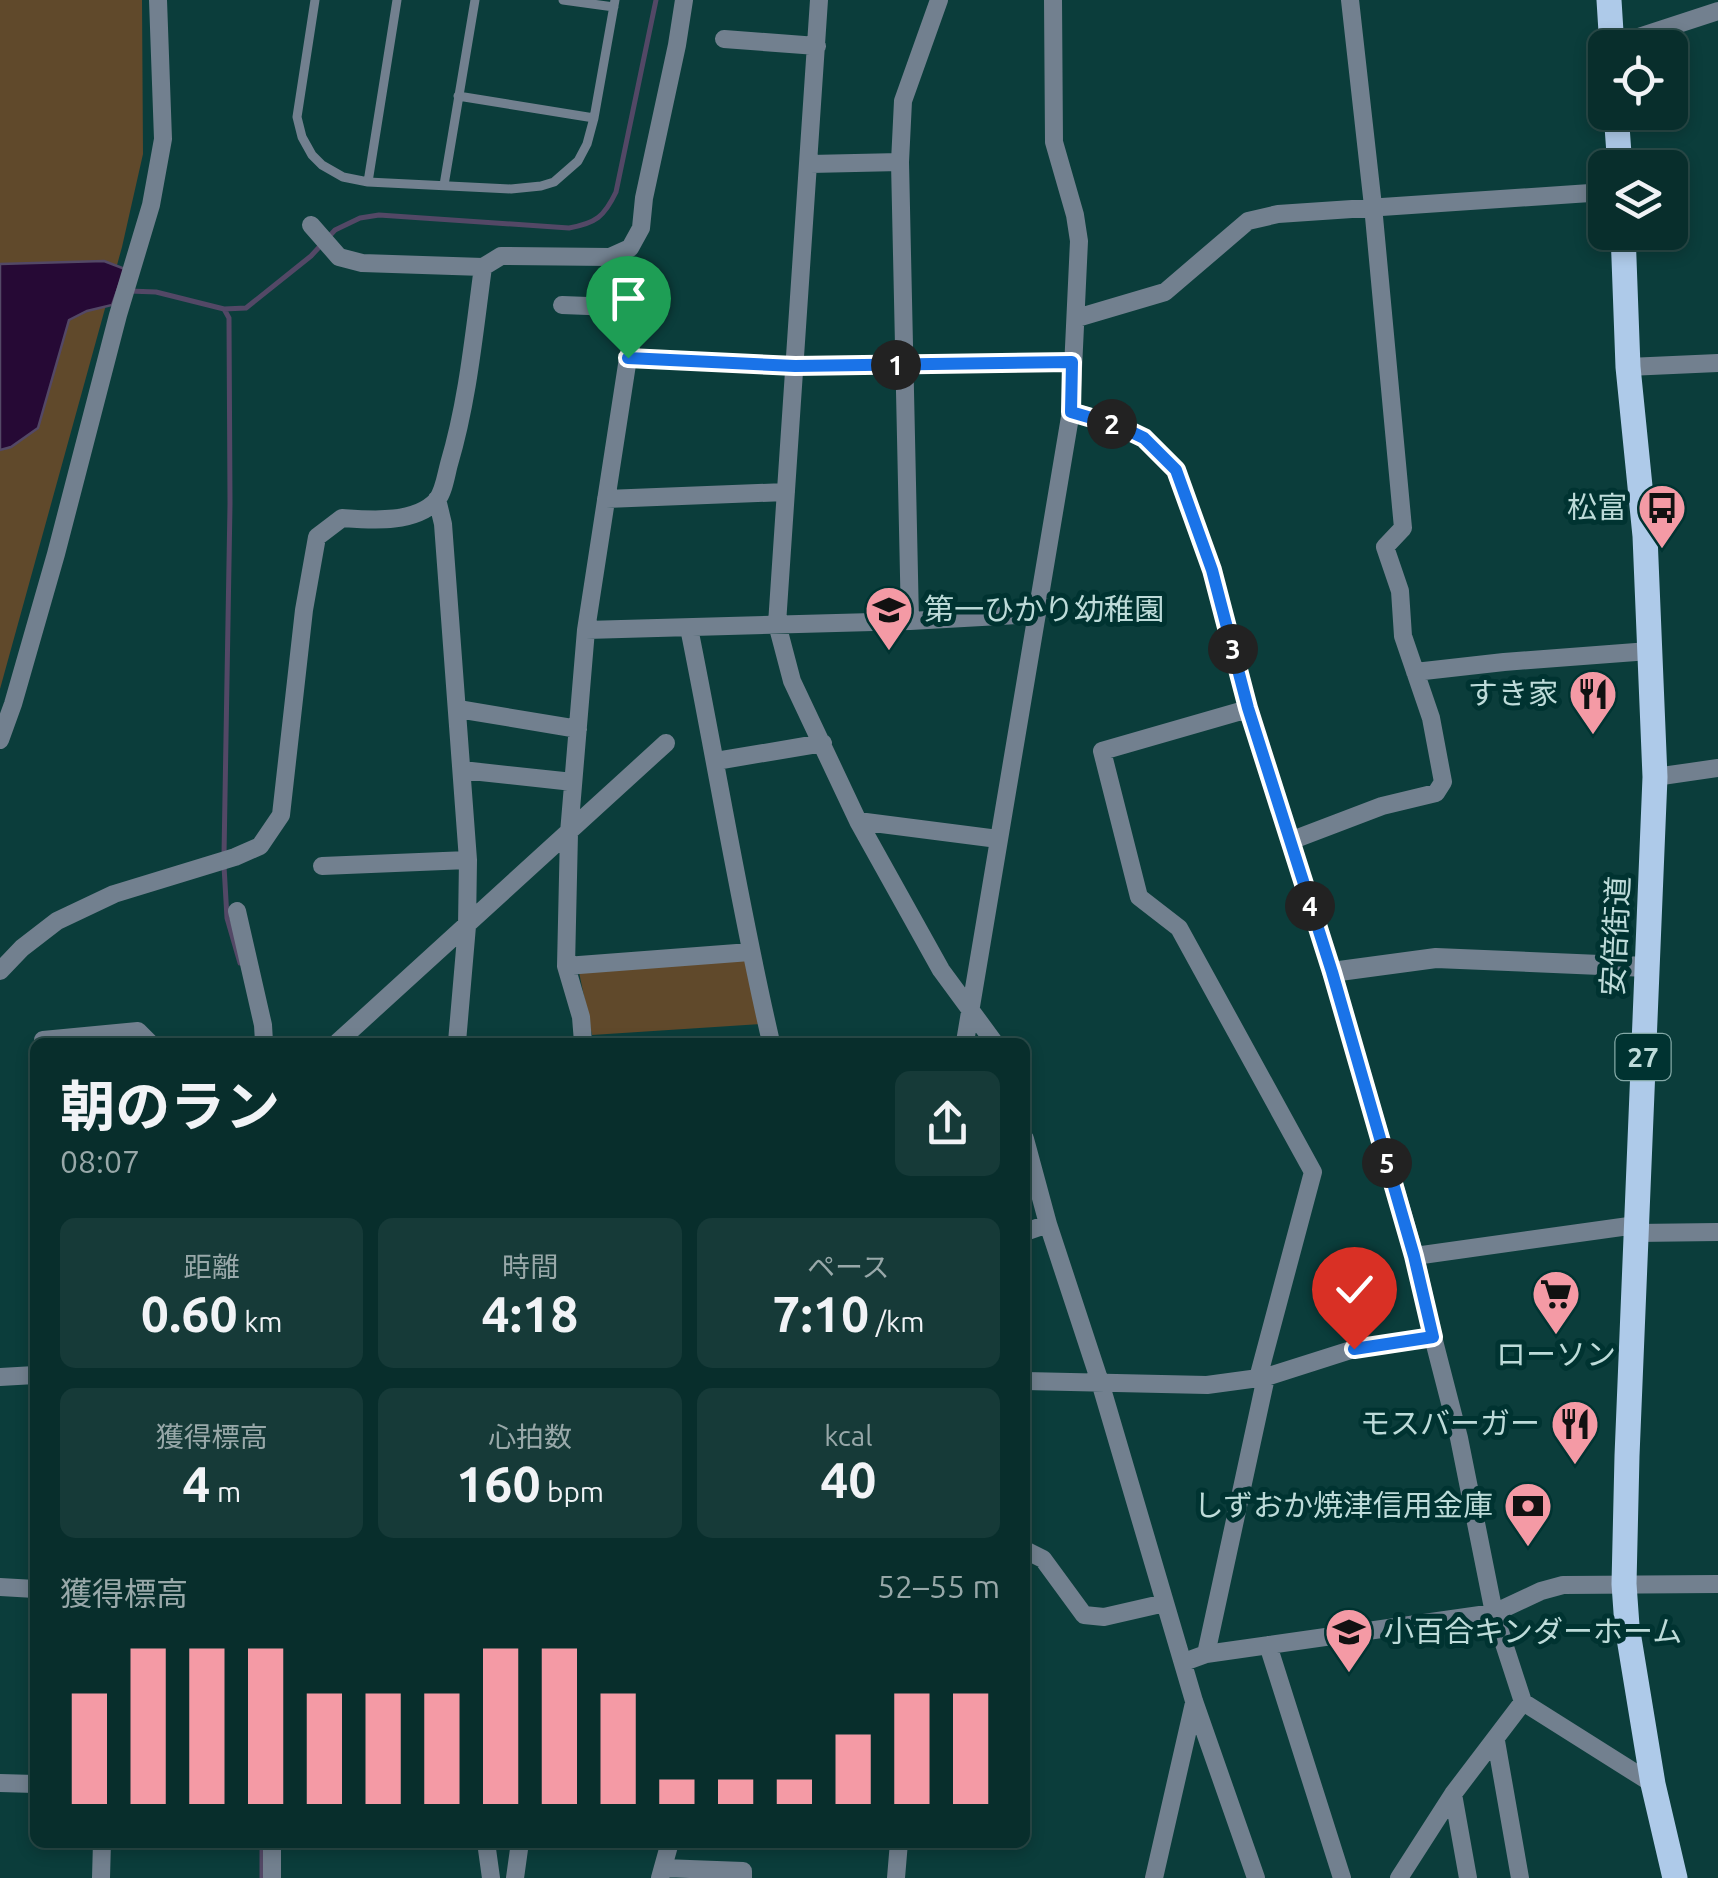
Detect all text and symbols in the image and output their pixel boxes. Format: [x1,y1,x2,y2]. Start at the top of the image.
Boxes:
map controls [1588,30,1688,250]
button: locate [1588,30,1688,130]
button: layers [1588,150,1688,250]
pin [586,256,671,359]
icon: arrive [601,271,656,326]
pin: 1 [871,340,921,390]
text: 1 [888,349,904,380]
pin: 2 [1087,399,1137,449]
text: 2 [1104,408,1120,439]
bus stop icon: 松富 [1636,482,1688,550]
place label: 松富 [1567,490,1627,524]
school or university icon: 第一ひかり幼稚園 [863,584,915,652]
place label: 第一ひかり幼稚園 [924,592,1164,626]
pin: 3 [1208,624,1258,674]
text: 3 [1225,633,1241,664]
restaurant icon: すき家 [1567,668,1619,736]
place label: すき家 [1468,676,1558,710]
street label: 安倍街道 [1595,875,1635,997]
pin: 4 [1285,881,1335,931]
text: 4 [1302,890,1318,921]
road number: 27 [1616,1034,1670,1080]
button: share [895,1071,1000,1176]
text: 朝のラン [60,1075,280,1136]
pin: 5 [1362,1138,1412,1188]
text: 08:07 [60,1143,140,1179]
text: 5 [1379,1147,1395,1178]
pin [1312,1247,1397,1350]
text: 距離 [184,1251,240,1282]
text: 時間 [502,1251,558,1282]
text: ペース [807,1251,890,1282]
icon: check [1327,1262,1382,1317]
supermarket icon: ローソン [1530,1268,1582,1336]
text: 0.60 [141,1285,238,1341]
text: 4:18 [482,1285,578,1341]
text: 7:10 [772,1285,869,1341]
text: km [238,1306,282,1337]
text: /km [869,1306,924,1337]
place label: ローソン [1496,1337,1616,1371]
restaurant icon: モスバーガー [1549,1398,1601,1466]
place label: モスバーガー [1360,1406,1540,1440]
text: kcal [824,1420,873,1451]
text: 獲得標高 [156,1421,268,1452]
text: 心拍数 [488,1421,572,1452]
text: 40 [820,1451,877,1507]
text: 4 [182,1455,210,1511]
text: 160 [456,1455,541,1511]
text: m [210,1476,241,1507]
text: bpm [541,1476,604,1507]
bank icon: しずおか焼津信用金庫 [1502,1480,1554,1548]
place label: しずおか焼津信用金庫 [1194,1488,1493,1522]
text: 52–55 m [877,1568,1000,1604]
text: 獲得標高 [60,1575,188,1611]
school or university icon: 小百合キンダーホーム [1323,1606,1375,1674]
place label: 小百合キンダーホーム [1384,1614,1682,1648]

